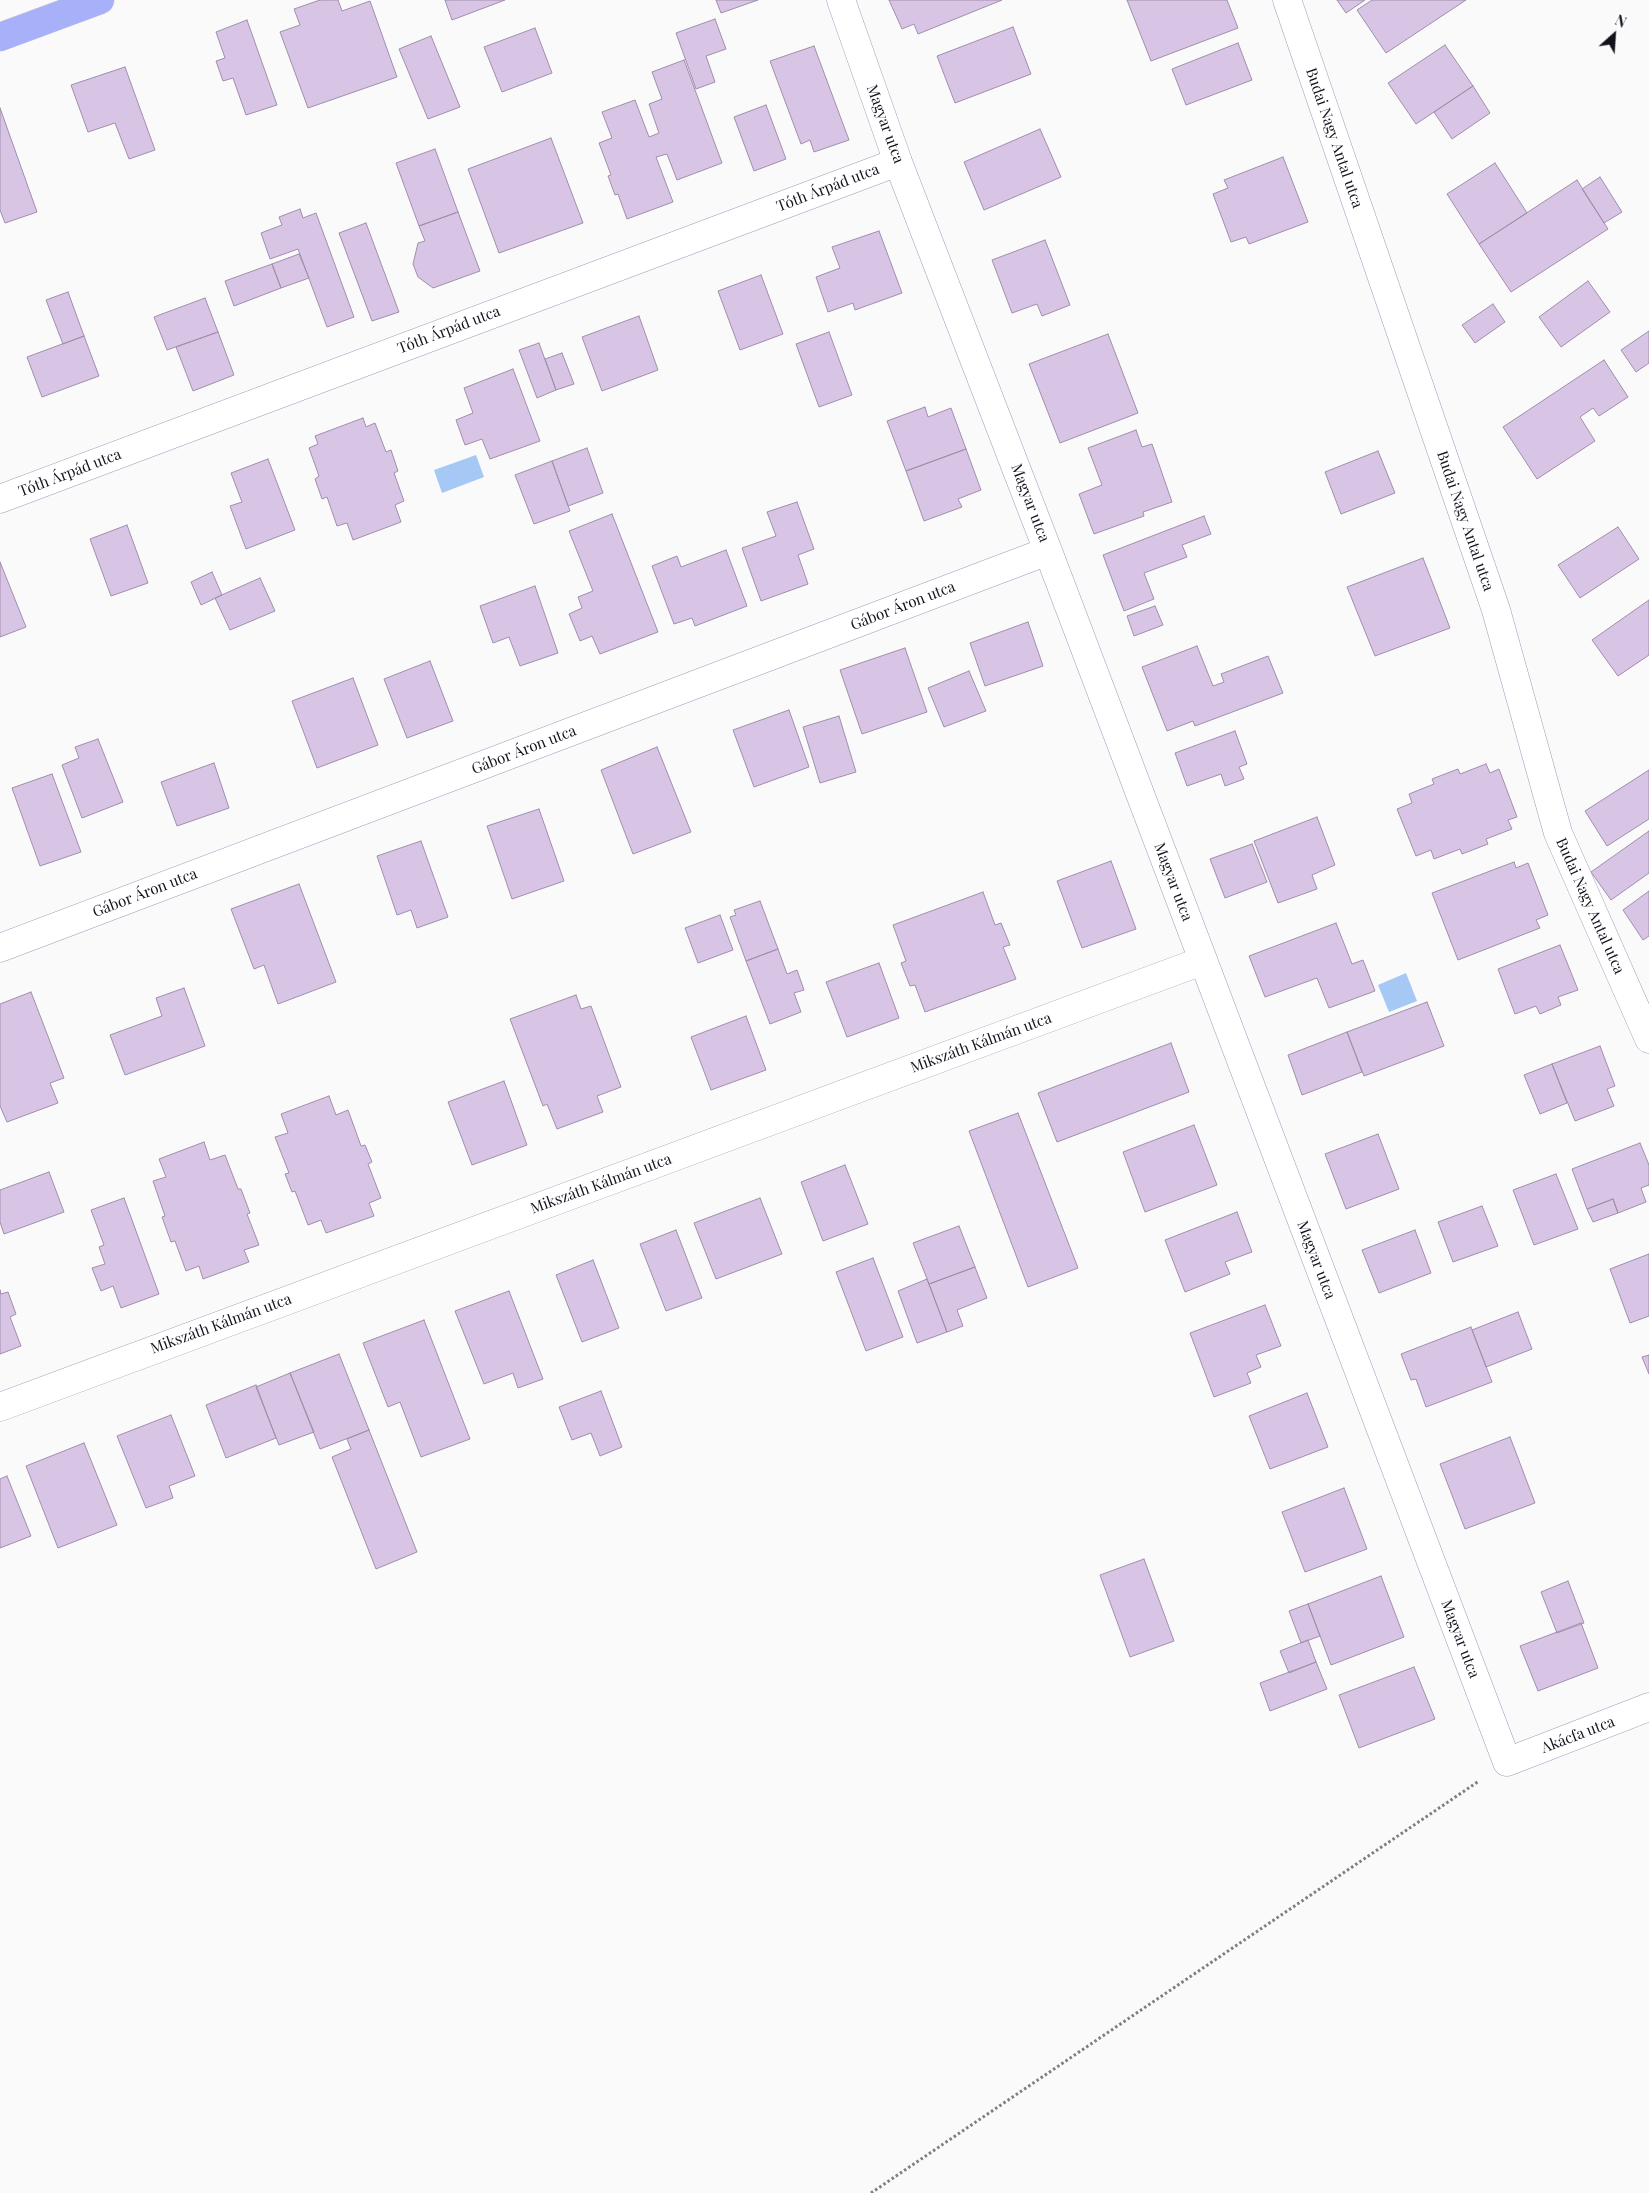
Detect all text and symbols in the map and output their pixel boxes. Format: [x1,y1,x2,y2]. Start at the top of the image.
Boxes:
north arrow [1589,10,1639,60]
text: N [1612,10,1629,32]
street label: Budai Nagy Antal utca [1302,65,1366,211]
street label: Magyar utca [862,82,908,166]
street label: Tóth Árpád utca [774,160,882,216]
street label: Tóth Árpád utca [395,302,503,358]
street label: Tóth Árpád utca [16,445,124,501]
street label: Budai Nagy Antal utca [1433,448,1497,594]
street label: Magyar utca [1007,461,1053,545]
street label: Gábor Áron utca [848,578,958,634]
street label: Gábor Áron utca [469,722,579,778]
street label: Budai Nagy Antal utca [1552,835,1628,977]
street label: Magyar utca [1150,840,1196,924]
street label: Gábor Áron utca [90,865,200,921]
street label: Mikszáth Kálmán utca [908,1009,1054,1077]
street label: Mikszáth Kálmán utca [528,1150,674,1218]
street label: Magyar utca [1293,1218,1339,1302]
street label: Mikszáth Kálmán utca [148,1290,294,1358]
street label: Magyar utca [1437,1597,1483,1681]
street label: Akácfa utca [1539,1713,1617,1757]

